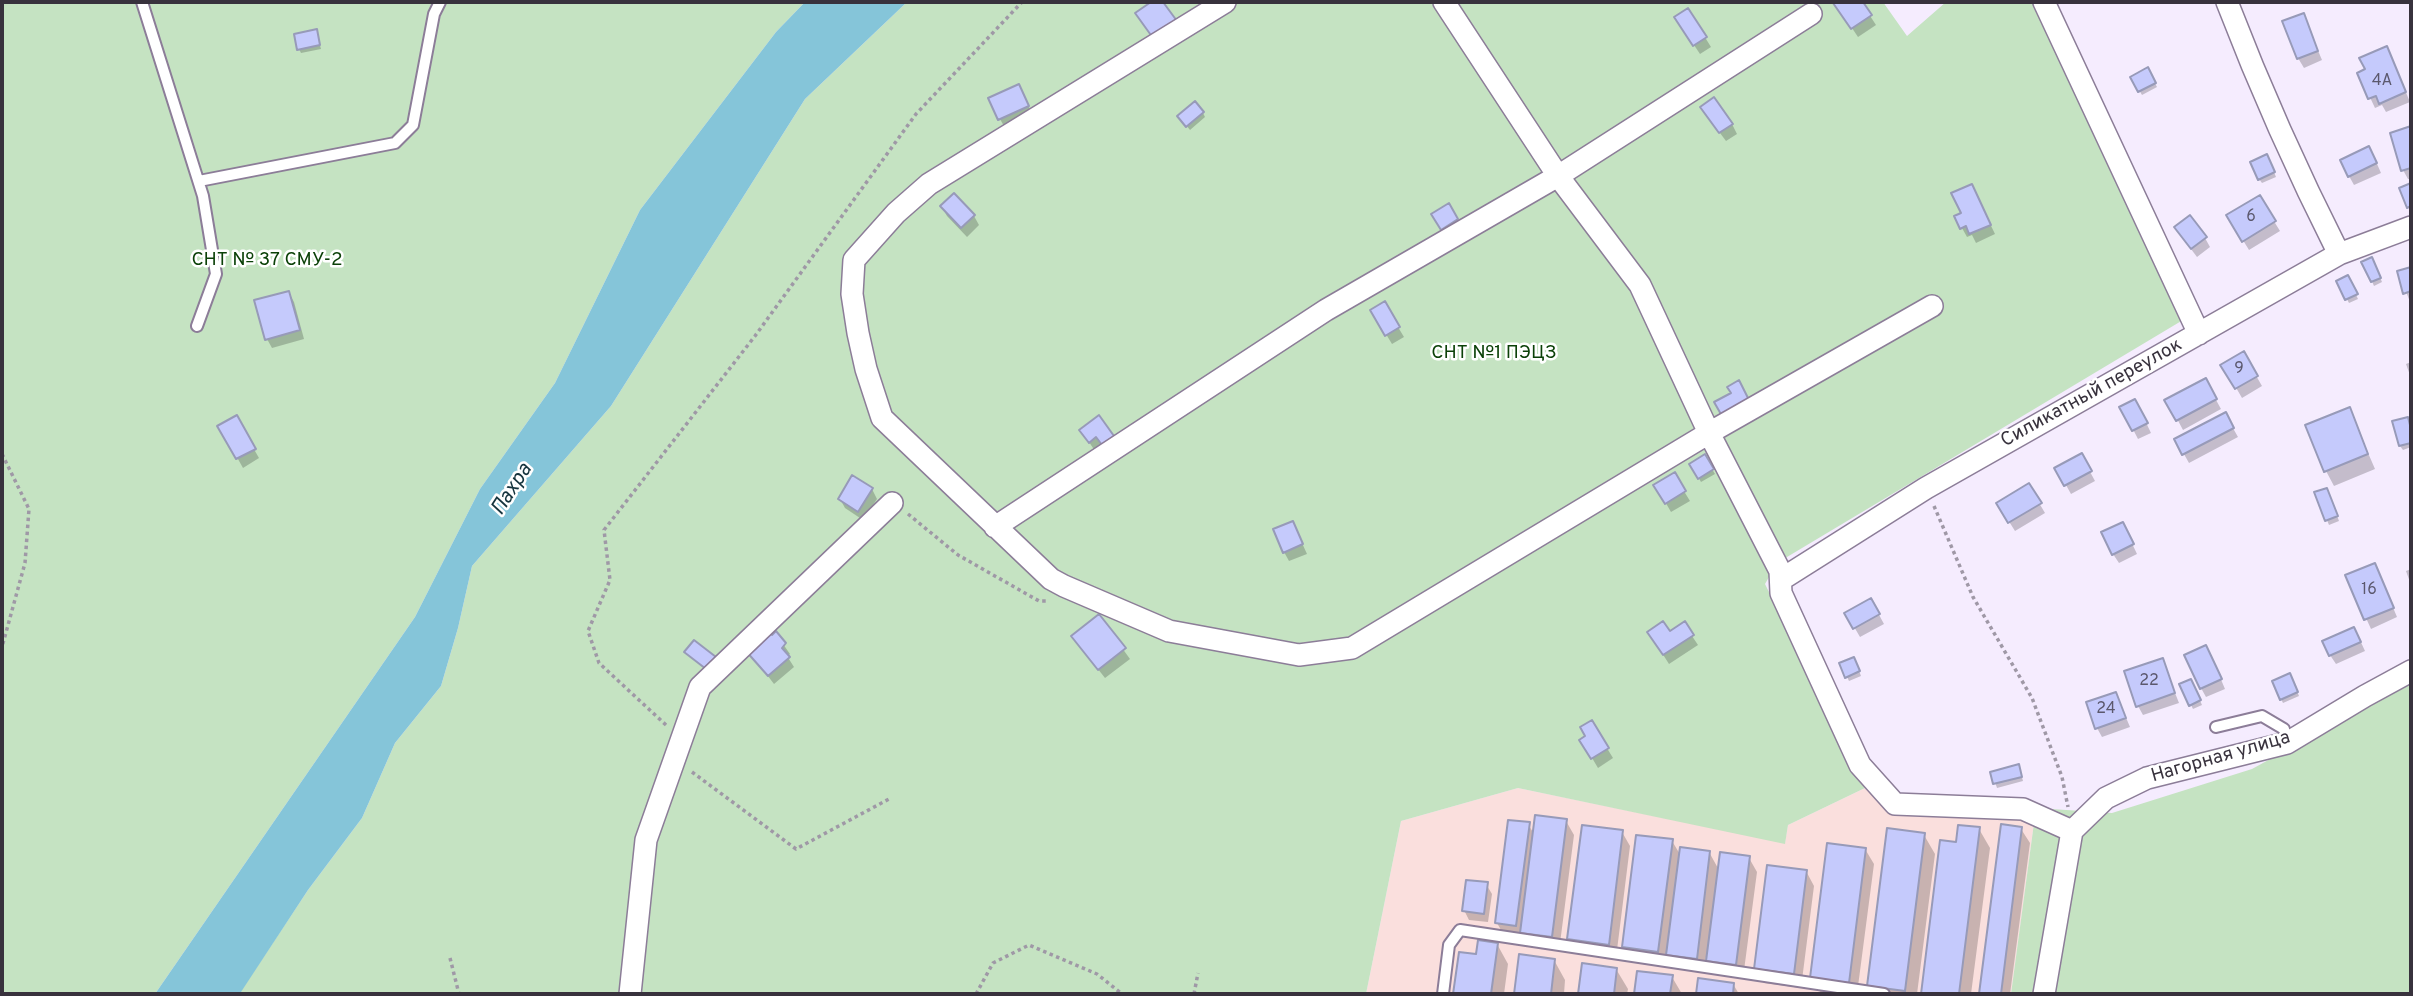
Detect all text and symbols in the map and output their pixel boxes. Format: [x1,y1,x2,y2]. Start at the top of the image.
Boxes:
house number: 4А [2372,72,2392,92]
house number: 6 [2246,208,2256,228]
park label: СНТ № 37 СМУ-2 [191,250,343,272]
street label: Силикатный переулок [1997,335,2187,453]
park label: СНТ №1 ПЭЦЗ [1431,343,1557,365]
house number: 9 [2234,360,2244,380]
water label: Пахра [487,459,539,521]
house number: 16 [2361,581,2377,601]
house number: 22 [2139,672,2159,692]
house number: 24 [2096,700,2116,720]
street label: Нагорная улица [2149,727,2293,789]

